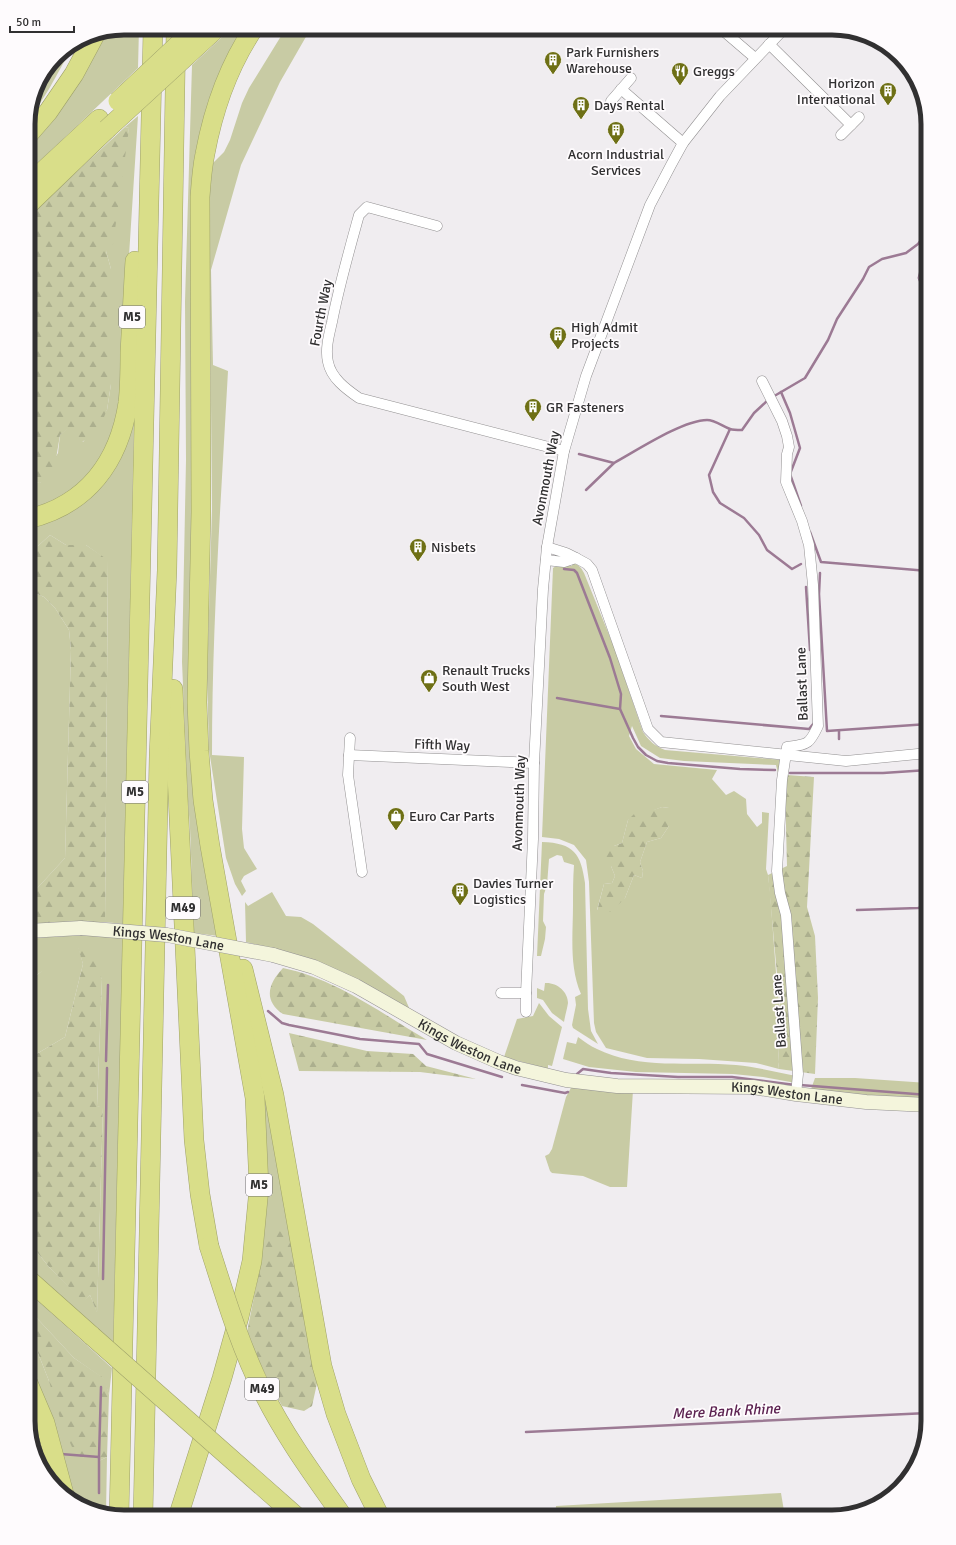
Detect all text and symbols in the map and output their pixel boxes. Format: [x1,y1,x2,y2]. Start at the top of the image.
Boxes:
scale bar [10,8,74,34]
text: 50 m [16,15,41,30]
place label: Park Furnishers Warehouse [566,44,659,77]
building icon: Park Furnishers Warehouse [543,50,563,75]
restaurant icon: Greggs [670,61,690,86]
place label: Greggs [693,63,735,80]
place label: Horizon International [797,75,875,108]
building icon: Horizon International [878,81,898,106]
building icon: Days Rental [571,95,591,120]
place label: Days Rental [594,97,665,114]
building icon: Acorn Industrial Services [606,120,626,145]
place label: Acorn Industrial Services [568,146,664,179]
street label: Fourth Way [306,278,336,348]
road number: M5 [119,306,145,328]
place label: High Admit Projects [571,319,638,352]
building icon: High Admit Projects [548,325,568,350]
building icon: GR Fasteners [523,397,543,422]
place label: GR Fasteners [546,399,624,416]
street label: Avonmouth Way [528,429,564,527]
building icon: Nisbets [408,537,428,562]
place label: Nisbets [431,539,476,556]
street label: Ballast Lane [792,647,812,721]
place label: Renault Trucks South West [442,662,530,695]
shop icon: Renault Trucks South West [419,668,439,693]
street label: Fifth Way [414,736,471,754]
street label: Avonmouth Way [509,754,529,851]
road number: M5 [122,781,148,803]
shop icon: Euro Car Parts [386,806,406,831]
place label: Euro Car Parts [409,808,495,825]
place label: Davies Turner Logistics [473,875,554,908]
building icon: Davies Turner Logistics [450,881,470,906]
road number: M49 [166,897,200,919]
street label: Kings Weston Lane [112,922,226,954]
street label: Ballast Lane [768,974,790,1048]
street label: Kings Weston Lane [415,1015,523,1078]
street label: Kings Weston Lane [731,1078,844,1108]
road number: M5 [246,1174,272,1196]
road number: M49 [245,1378,279,1400]
water label: Mere Bank Rhine [671,1399,782,1423]

